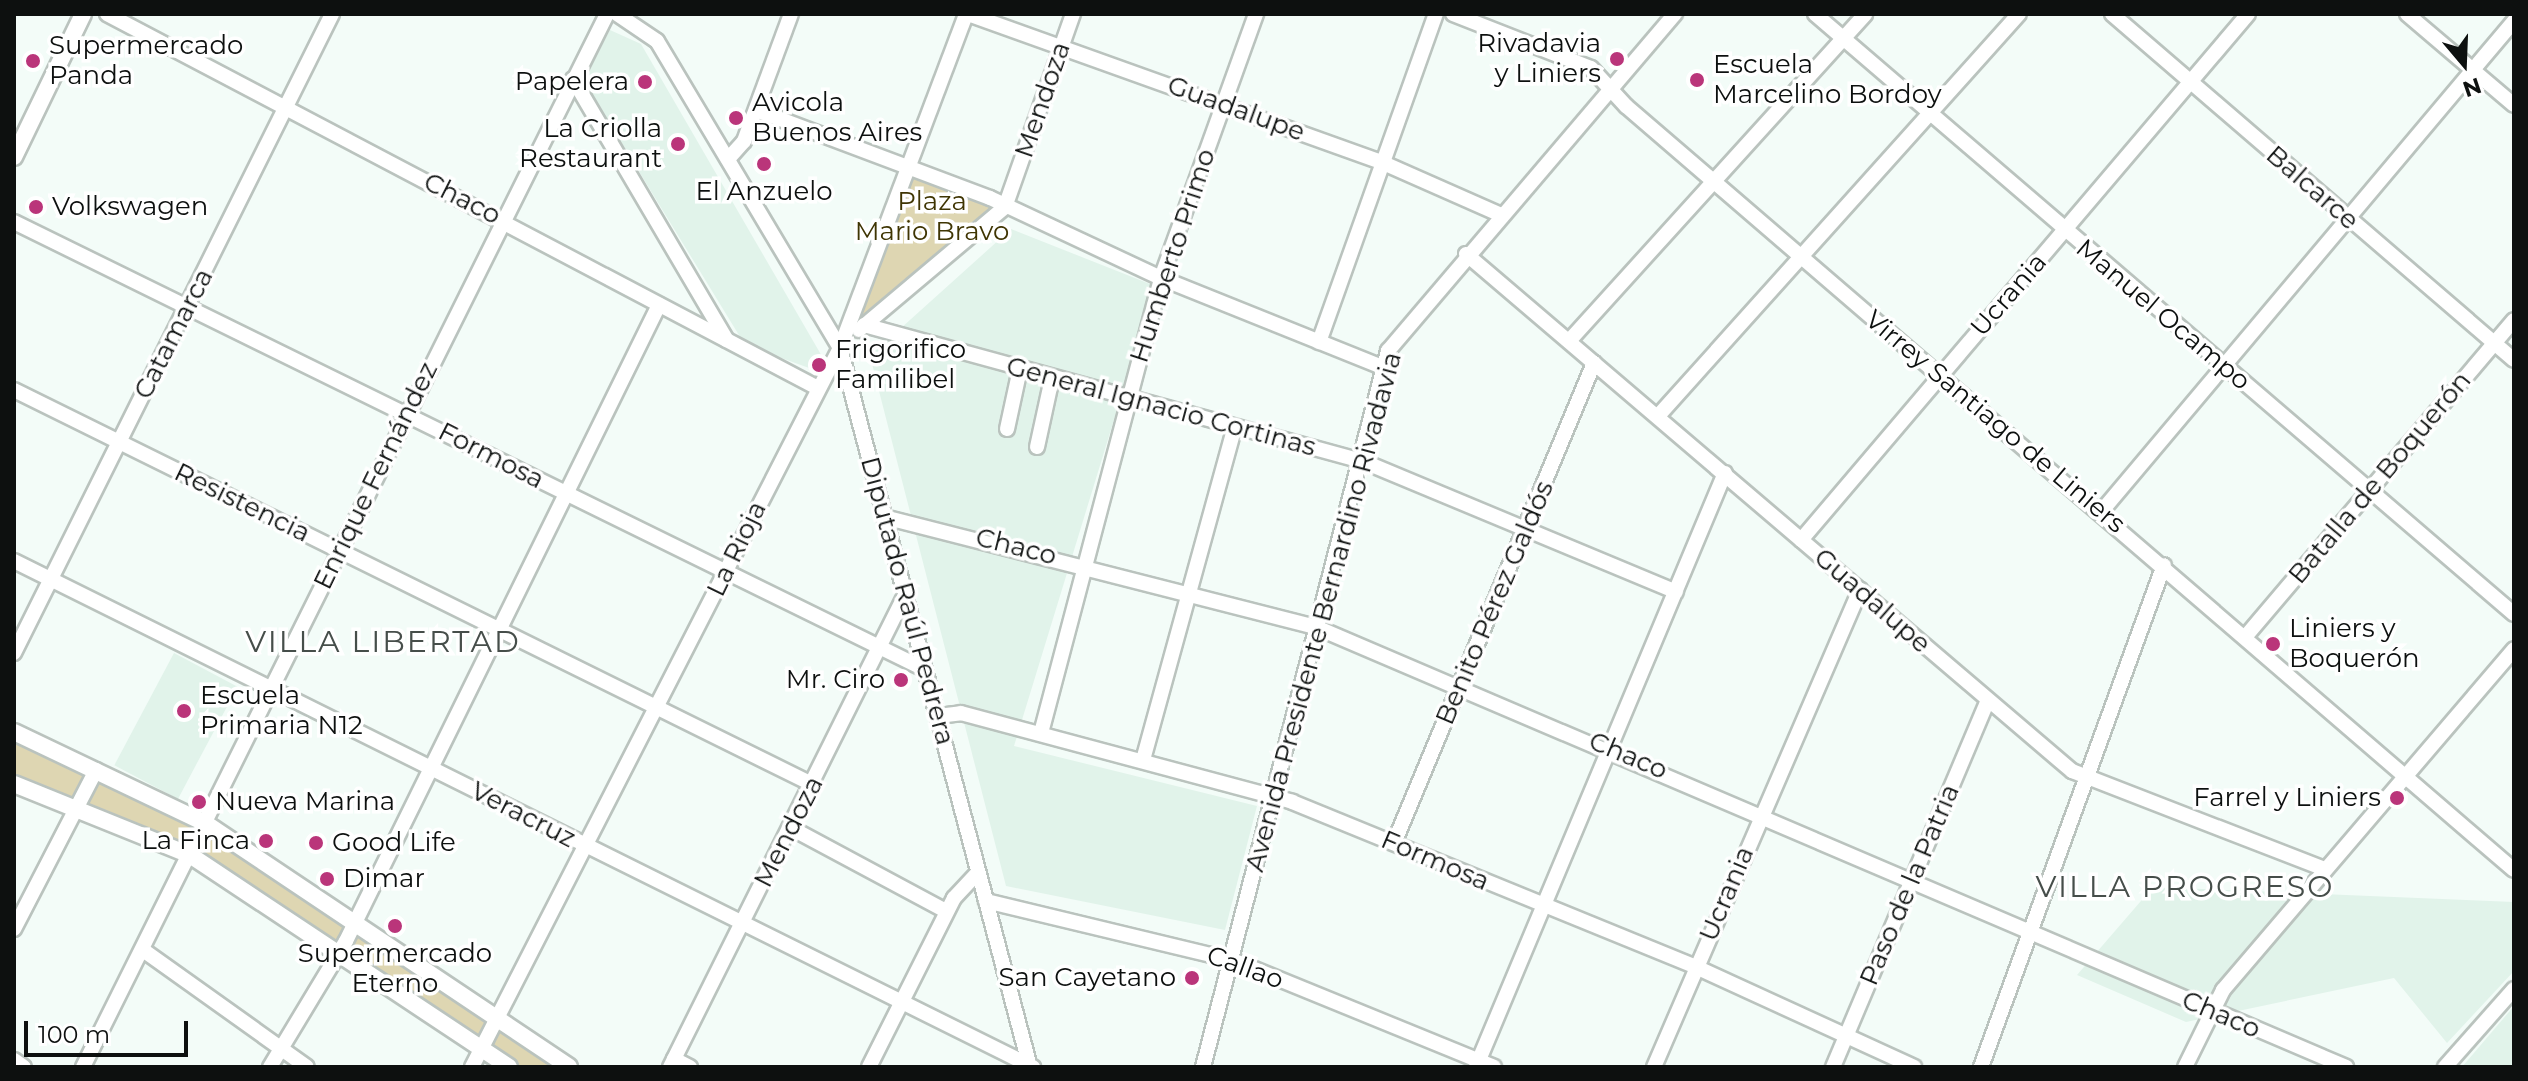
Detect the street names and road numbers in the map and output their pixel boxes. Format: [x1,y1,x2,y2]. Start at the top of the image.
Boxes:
street label: Mendoza [1009,38,1077,162]
street label: Guadalupe [1163,70,1309,148]
street label: Balcarce [2259,139,2365,237]
street label: Humberto Primo [1124,145,1222,367]
street label: Chaco [418,166,506,232]
street label: Manuel Ocampo [2069,233,2257,397]
street label: Ucrania [1964,247,2054,343]
street label: Catamarca [128,264,220,404]
street label: Virrey Santiago de Liniers [1859,304,2131,540]
street label: Avenida Presidente Bernardino Rivadavia [1240,349,1408,875]
street label: General Ignacio Cortinas [1003,351,1319,463]
street label: Enrique Fernández [307,357,445,595]
street label: Batalla de Boquerón [2282,366,2478,590]
street label: Formosa [433,416,549,496]
street label: Diputado Raúl Pedrera [853,453,961,749]
street label: Resistencia [169,457,315,549]
street label: Benito Pérez Galdós [1430,476,1560,730]
street label: La Rioja [701,496,773,602]
street label: Chaco [972,522,1060,572]
street label: Guadalupe [1808,542,1936,660]
street label: Chaco [1584,726,1672,786]
street label: Mendoza [748,771,830,893]
street label: Veracruz [466,775,580,855]
street label: Paso de la Patria [1854,780,1966,990]
street label: Formosa [1376,824,1494,898]
street label: Ucrania [1693,842,1761,946]
street label: Callao [1202,940,1288,996]
street label: Chaco [2177,985,2265,1045]

